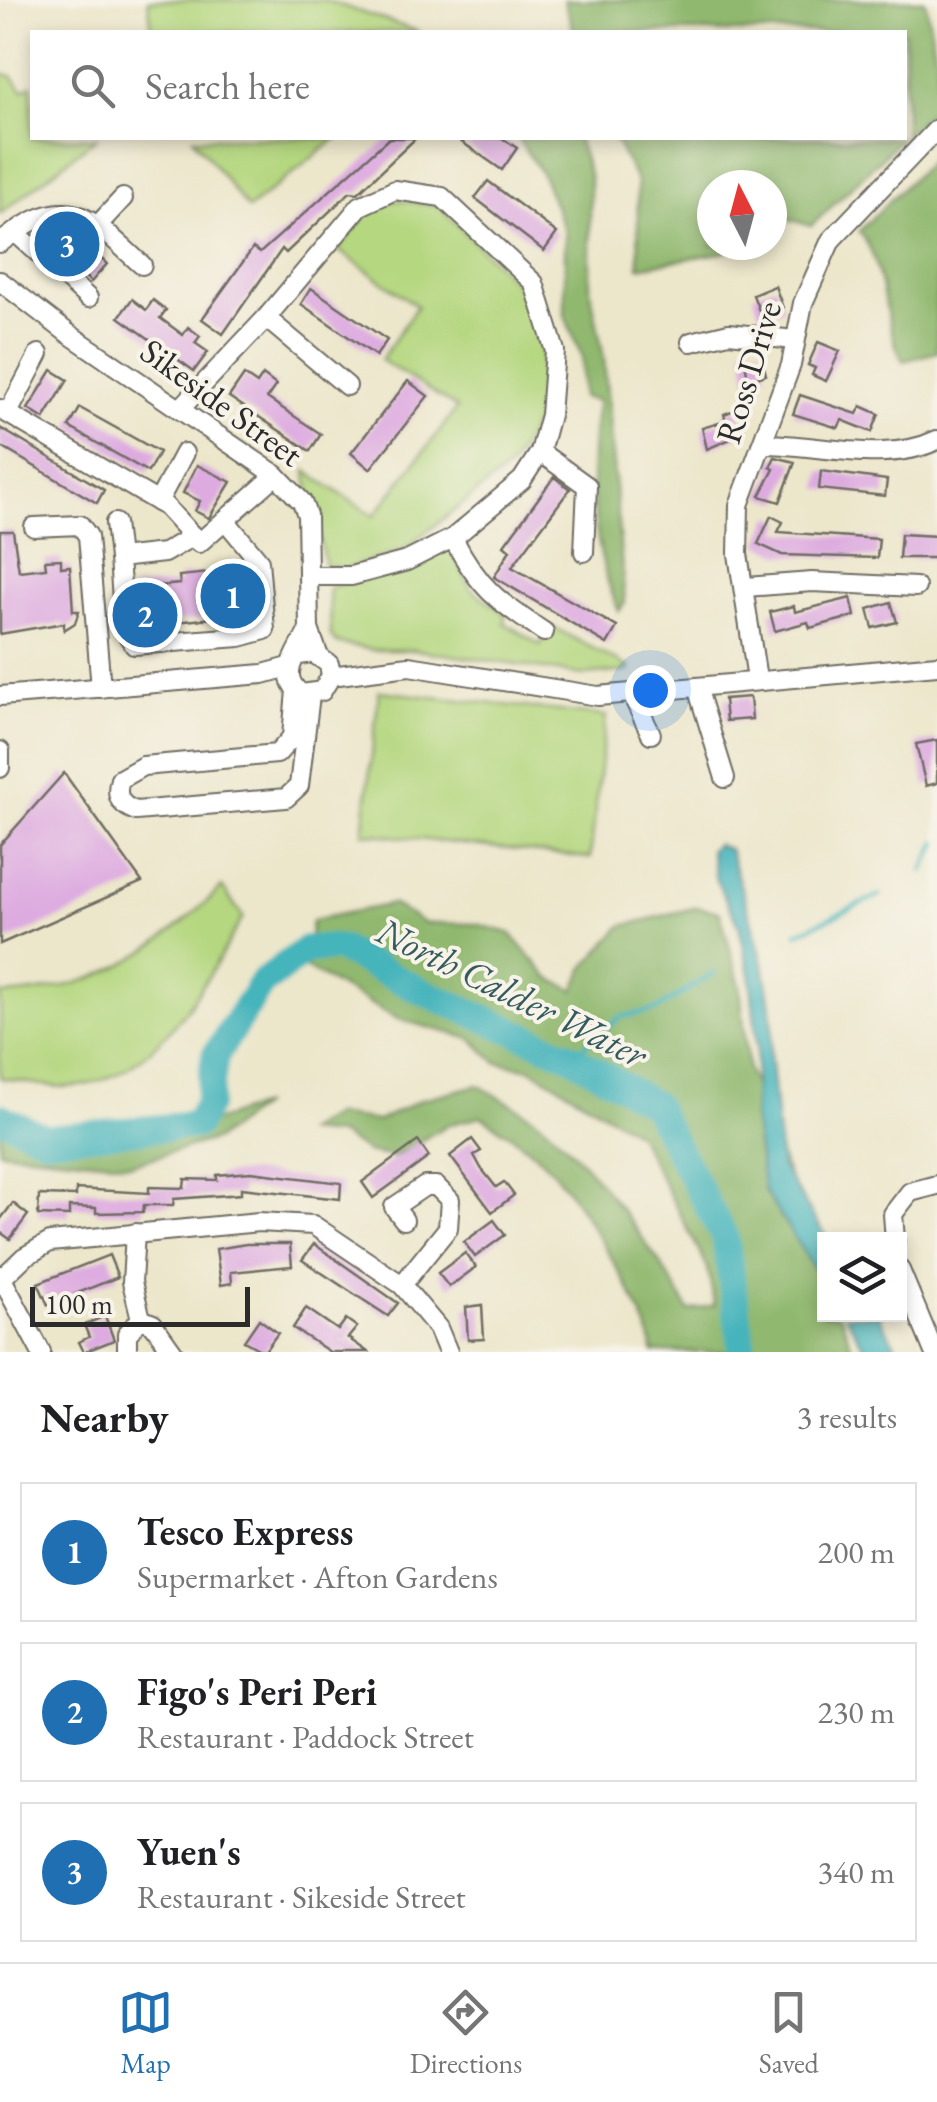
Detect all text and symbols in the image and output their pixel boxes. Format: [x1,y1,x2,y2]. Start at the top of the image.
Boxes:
search box [30,30,907,140]
icon: search [65,58,120,113]
text: Search here [145,61,310,110]
north arrow [697,170,787,260]
pin: 3 [34,206,100,282]
street label: Ross Drive [705,295,791,449]
street label: Sikeside Street [132,328,312,476]
pin: 1 [200,558,266,634]
pin: 2 [112,578,178,652]
your location [625,665,676,716]
water label: North Calder Water [368,905,656,1079]
map controls [817,1232,907,1322]
button: layers [817,1232,907,1322]
scale bar [30,1282,250,1326]
text: 100 m [45,1286,113,1322]
text: Nearby [40,1390,169,1445]
text: 3 results [797,1396,897,1438]
text: Tesco Express [137,1507,353,1556]
text: 1 [66,1531,83,1573]
text: 200 m [818,1531,895,1573]
text: Supermarket · Afton Gardens [137,1556,498,1598]
text: Figo's Peri Peri [137,1667,377,1716]
text: 2 [66,1691,83,1733]
text: 230 m [818,1691,895,1733]
text: Restaurant · Paddock Street [137,1716,474,1758]
text: Yuen's [137,1827,241,1876]
text: 3 [66,1851,83,1893]
text: 340 m [818,1851,895,1893]
text: Restaurant · Sikeside Street [137,1876,466,1918]
tab: Map [118,1985,173,2081]
tab: Directions [410,1985,522,2081]
tab: Saved [759,1985,819,2081]

